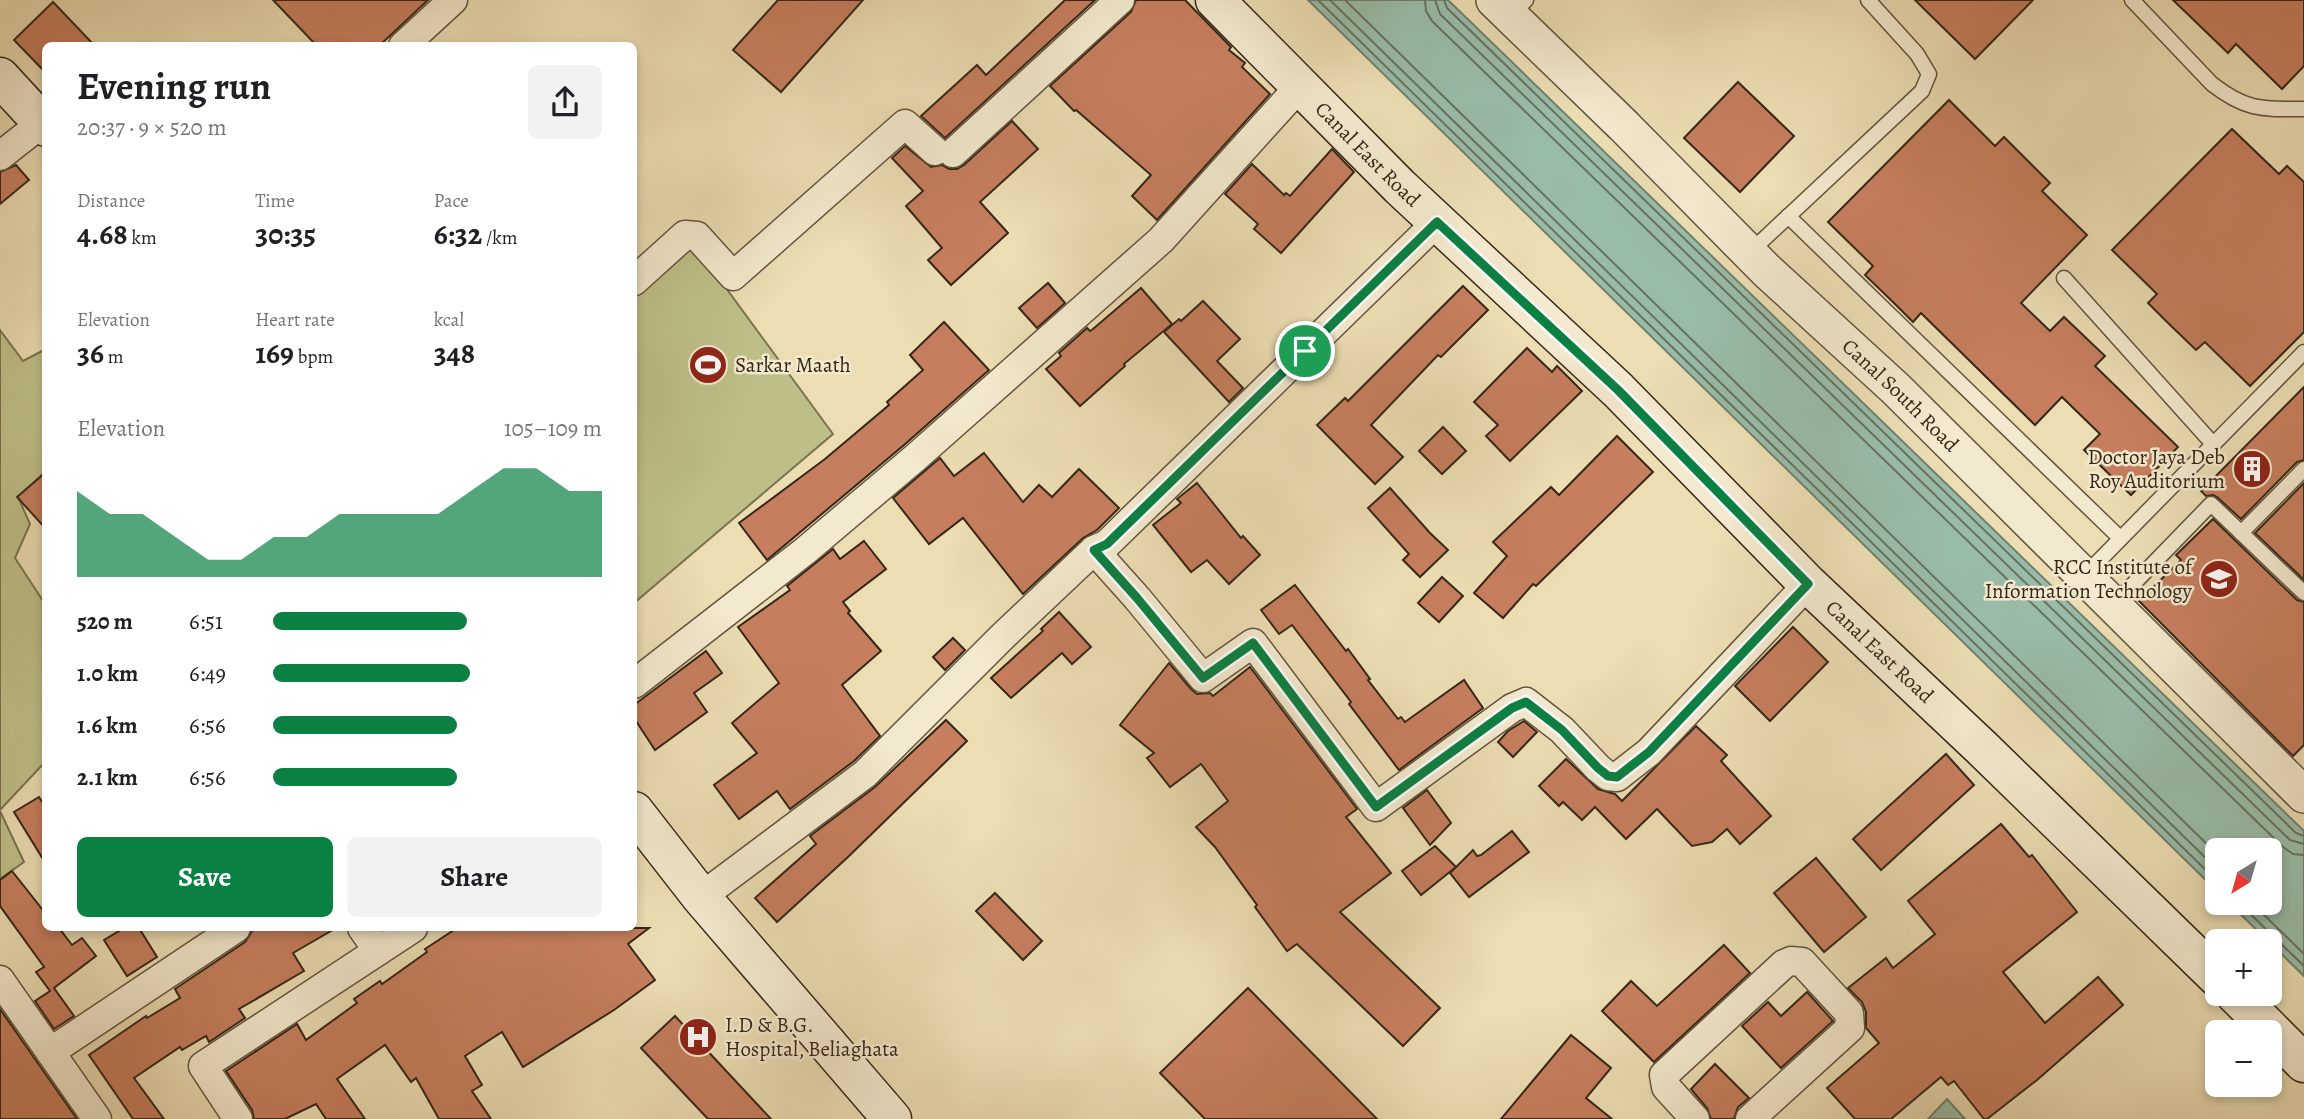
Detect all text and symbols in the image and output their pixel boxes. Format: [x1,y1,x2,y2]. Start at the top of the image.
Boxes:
text: Evening run [77,60,271,112]
button: share [528,65,602,139]
street label: Canal East Road [1309,95,1427,214]
text: 20:37 · 9 × 520 m [77,112,227,143]
text: Distance [77,188,145,214]
text: Time [255,188,295,214]
text: Pace [434,188,469,214]
text: 4.68 [77,214,128,254]
text: 30:35 [255,214,316,254]
text: 6:32 [434,214,482,254]
text: km [128,225,157,251]
text: /km [482,225,517,251]
text: Elevation [77,307,150,333]
text: Heart rate [255,307,335,333]
text: kcal [434,307,464,333]
pin [1275,321,1335,381]
icon: arrive [1286,332,1324,370]
street label: Canal South Road [1836,332,1966,458]
text: 36 [77,333,104,373]
text: 169 [255,333,294,373]
text: 348 [434,333,475,373]
text: m [104,344,124,370]
text: bpm [294,344,333,370]
sports icon: Sarkar Maath [687,344,729,386]
place label: Sarkar Maath [735,351,851,379]
text: Elevation [77,413,165,444]
text: 105–109 m [504,413,602,444]
place label: Doctor Jaya Deb Roy Auditorium [2088,443,2225,495]
building icon: Doctor Jaya Deb Roy Auditorium [2231,448,2273,490]
place label: RCC Institute of Information Technology [1985,553,2195,605]
school or university icon: RCC Institute of Information Technology [2198,558,2240,600]
street label: Canal East Road [1820,594,1940,710]
text: 520 m [77,606,133,637]
text: 6:51 [189,606,223,637]
text: 1.0 km [77,658,138,689]
text: 6:49 [189,658,226,689]
text: 1.6 km [77,710,137,741]
text: 6:56 [189,710,226,741]
text: 2.1 km [77,762,138,793]
text: 6:56 [189,762,226,793]
button: Save [77,837,333,917]
button: Share [347,837,602,917]
north arrow [2205,838,2282,915]
map controls [2205,838,2282,1097]
button: + [2205,929,2282,1006]
place label: I.D & B.G. Hospital, Beliaghata [725,1011,899,1063]
hospital icon: I.D & B.G. Hospital, Beliaghata [677,1016,719,1058]
button: − [2205,1020,2282,1097]

